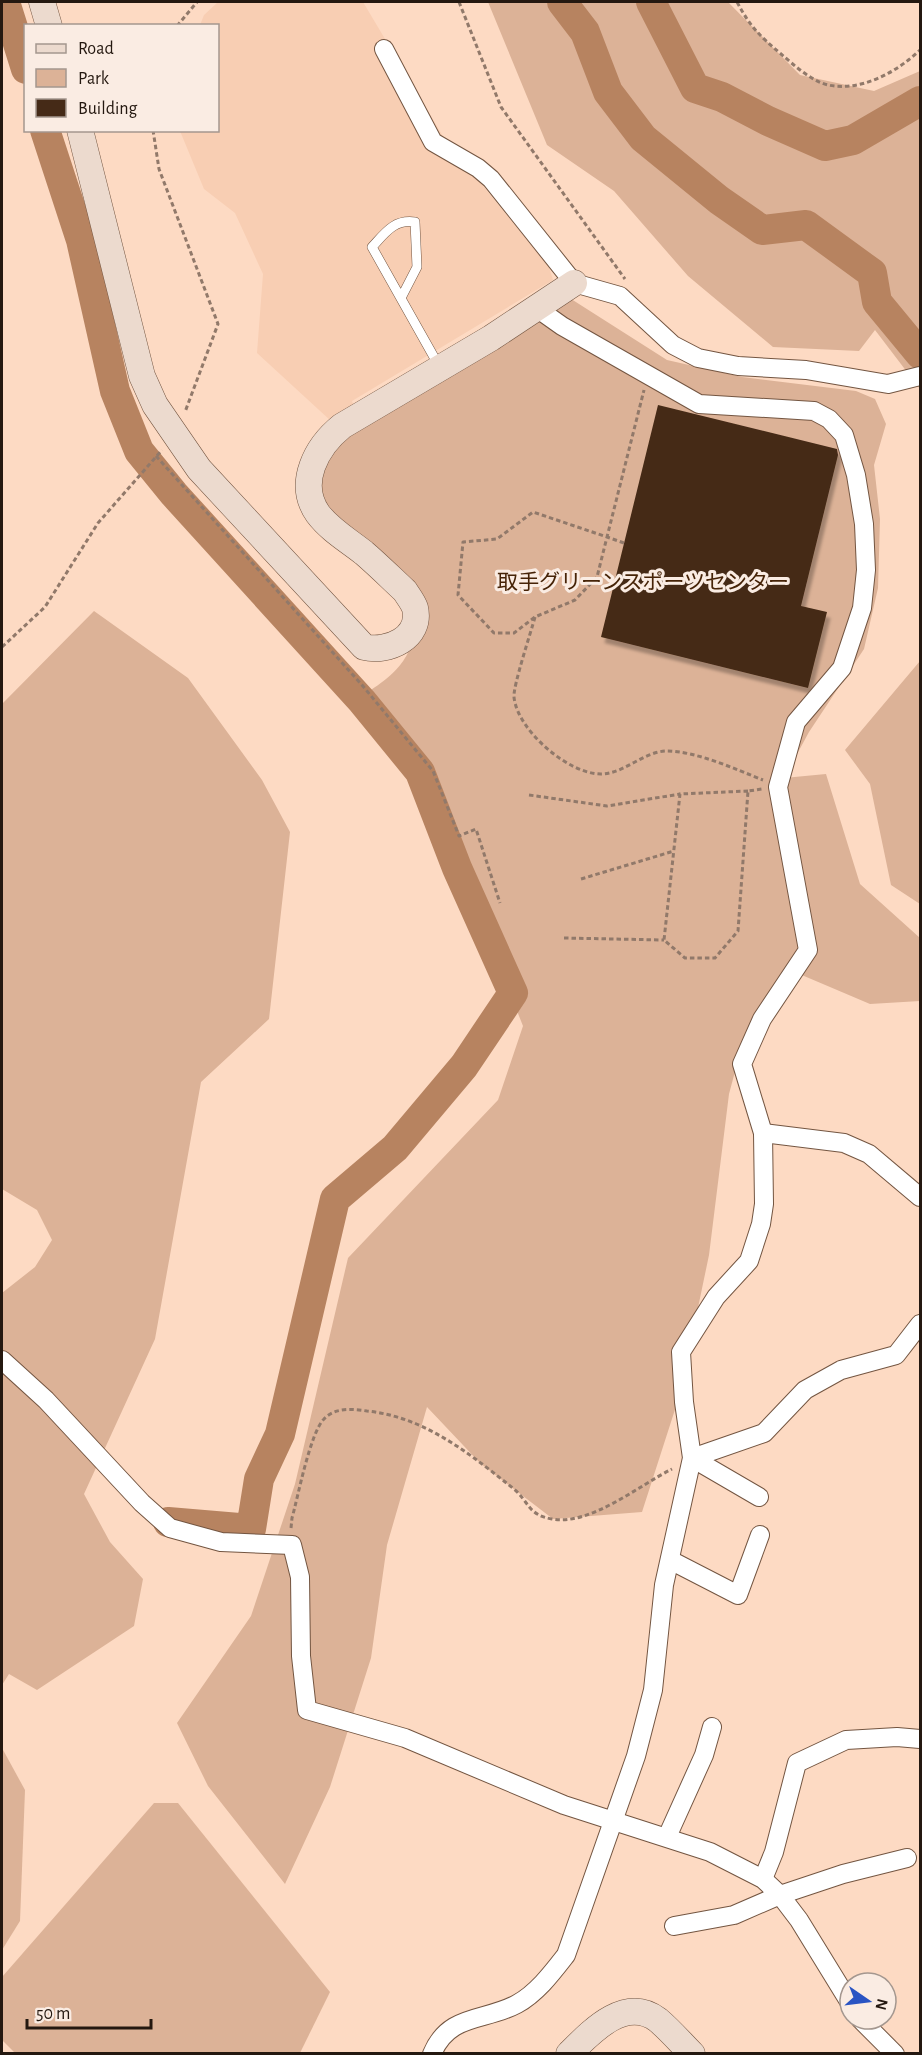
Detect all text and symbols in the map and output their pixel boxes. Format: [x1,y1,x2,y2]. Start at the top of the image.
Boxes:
legend [24,24,219,132]
text: Road [78,40,114,58]
text: Park [78,70,110,88]
text: Building [78,100,138,118]
park label: 取手グリーンスポーツセンター [497,571,789,593]
north arrow [838,1971,898,2031]
scale bar [27,1992,152,2030]
text: N [872,1997,891,2012]
text: 50 m [36,2005,70,2023]

